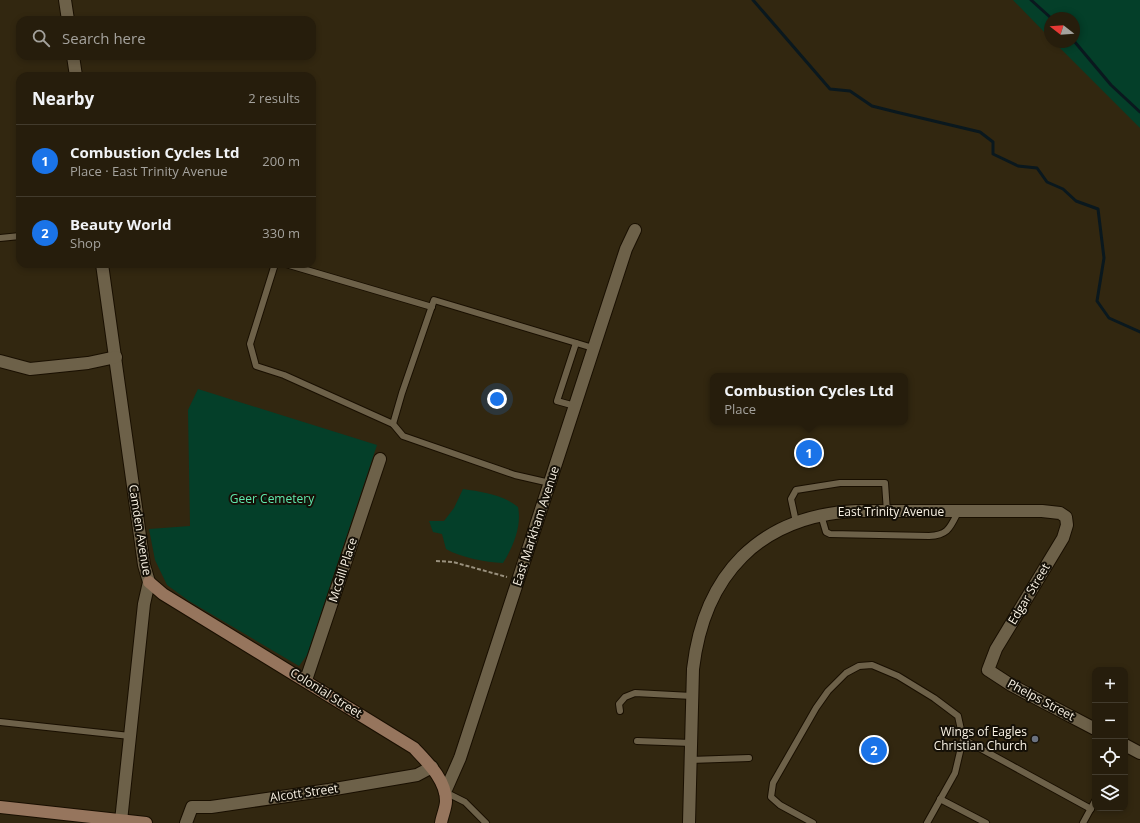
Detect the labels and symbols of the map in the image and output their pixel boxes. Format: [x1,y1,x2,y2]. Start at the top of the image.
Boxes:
north arrow [1044,12,1080,48]
your location [487,389,507,409]
pin: 1 [796,438,822,468]
street label: East Markham Avenue [508,463,563,588]
street label: Camden Avenue [125,483,156,577]
park label: Geer Cemetery [230,490,315,507]
street label: East Trinity Avenue [838,503,945,520]
street label: McGill Place [324,535,361,604]
street label: Edgar Street [1004,560,1054,628]
street label: Colonial Street [287,664,365,721]
street label: Phelps Street [1005,675,1078,724]
place label: Wings of Eagles Christian Church [934,723,1027,754]
marker: Wings of Eagles Christian Church [1030,734,1040,744]
pin: 2 [861,735,887,765]
street label: Alcott Street [269,779,339,806]

